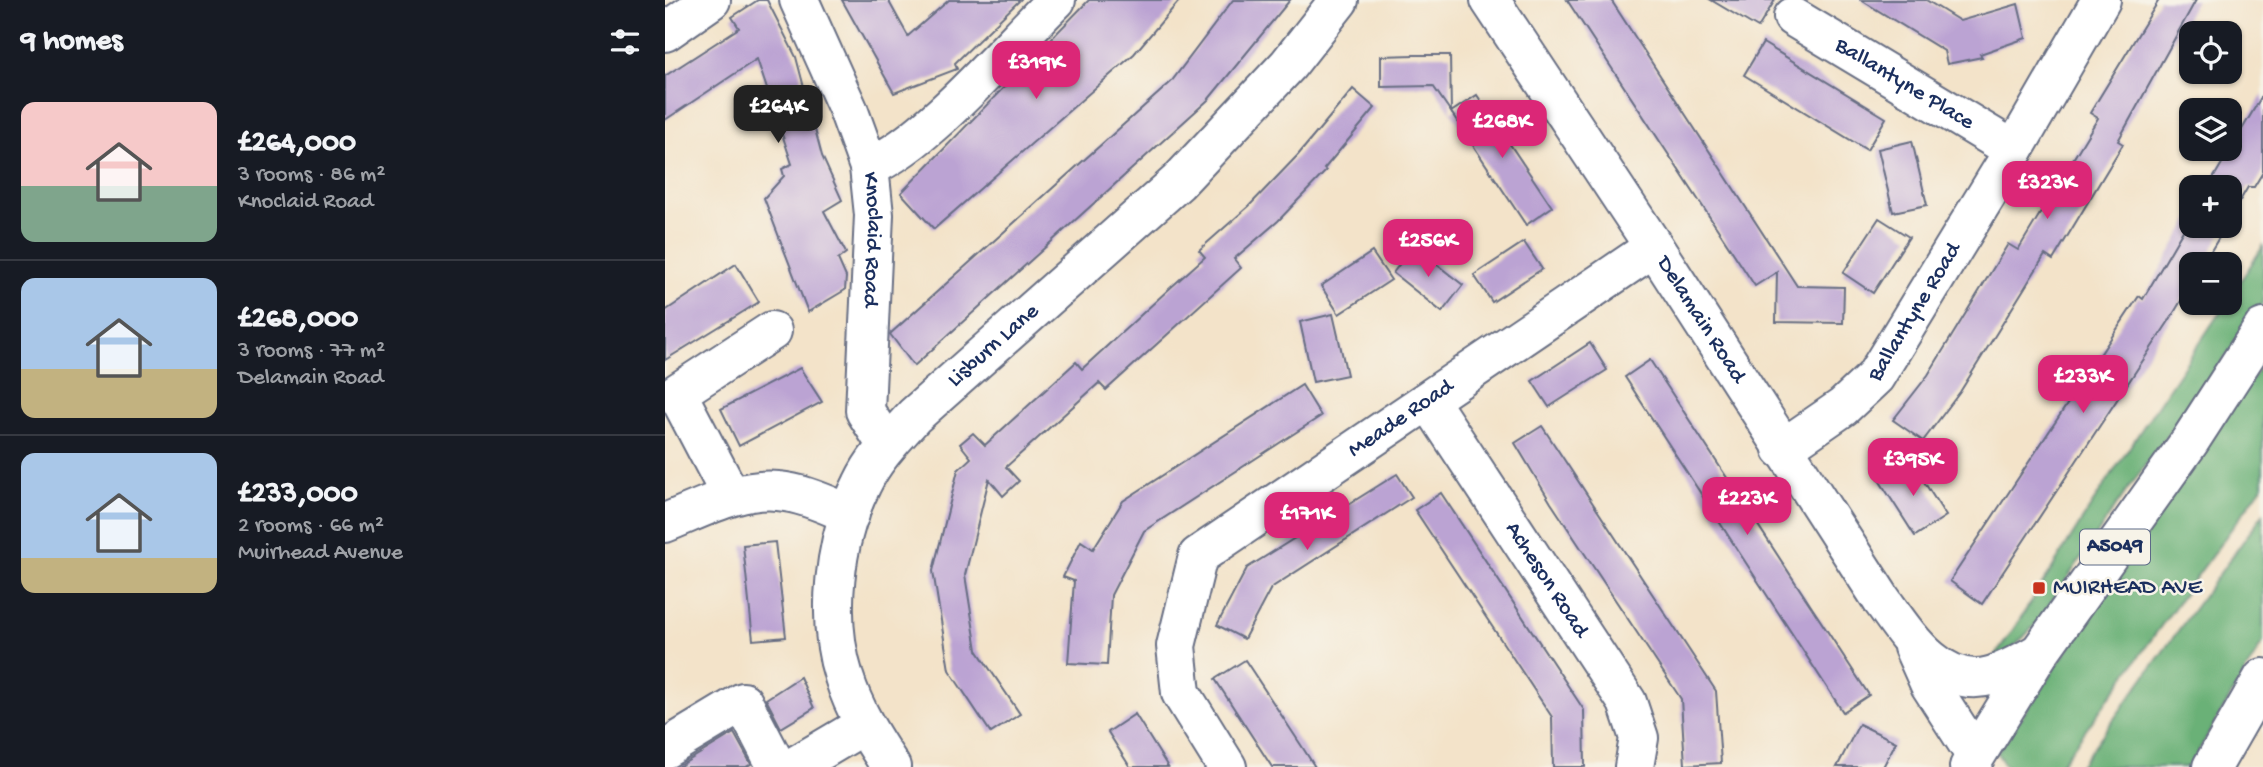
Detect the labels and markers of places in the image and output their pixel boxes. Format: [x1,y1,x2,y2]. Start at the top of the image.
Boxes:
pin: £319K [987,42,1085,101]
pin: £264K [729,86,827,145]
pin: £268K [1453,100,1551,160]
pin: £323K [1998,162,2096,221]
pin: £256K [1379,219,1477,279]
pin: £233K [2034,356,2132,415]
pin: £395K [1864,438,1962,498]
pin: £223K [1698,477,1796,537]
pin: £171K [1258,492,1356,552]
place label: MUIRHEAD AVE [2053,575,2204,602]
marker: MUIRHEAD AVE [2031,580,2047,596]

